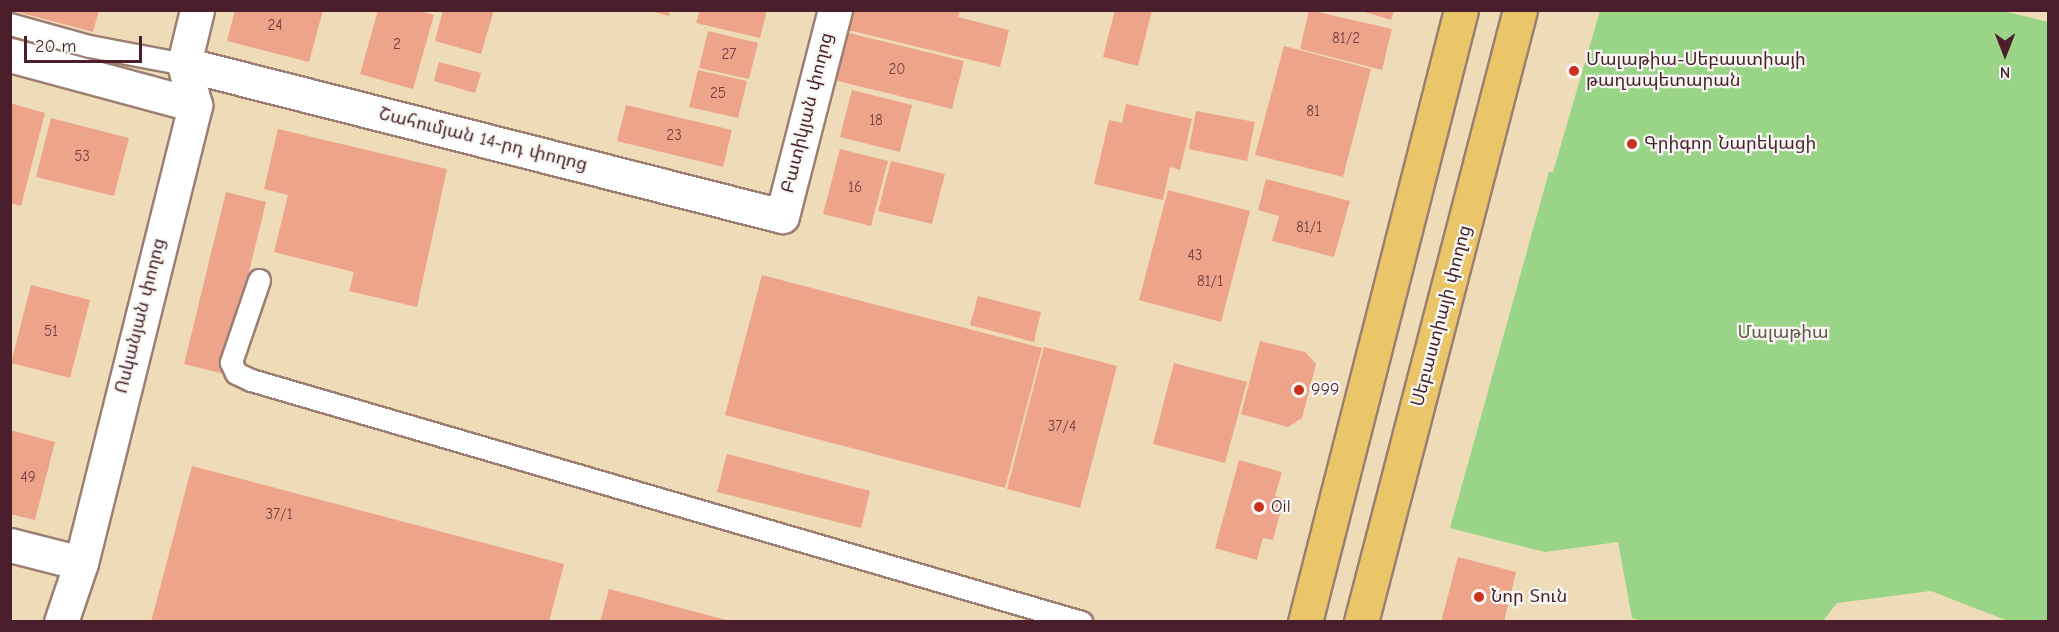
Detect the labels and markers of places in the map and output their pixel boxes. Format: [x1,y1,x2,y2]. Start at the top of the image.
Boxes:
place label: Մալաթիա-Սեբաստիայի թաղապետարան [1586,50,1806,92]
marker: Մալաթիա-Սեբաստիայի թաղապետարան [1567,64,1581,78]
place label: Գրիգոր Նարեկացի [1644,133,1816,155]
marker: Գրիգոր Նարեկացի [1625,137,1639,151]
place label: 999 [1311,379,1340,401]
marker: 999 [1292,383,1306,397]
place label: Oil [1271,496,1291,518]
marker: Oil [1252,500,1266,514]
place label: Նոր Տուն [1491,586,1567,608]
marker: Նոր Տուն [1472,590,1486,604]

